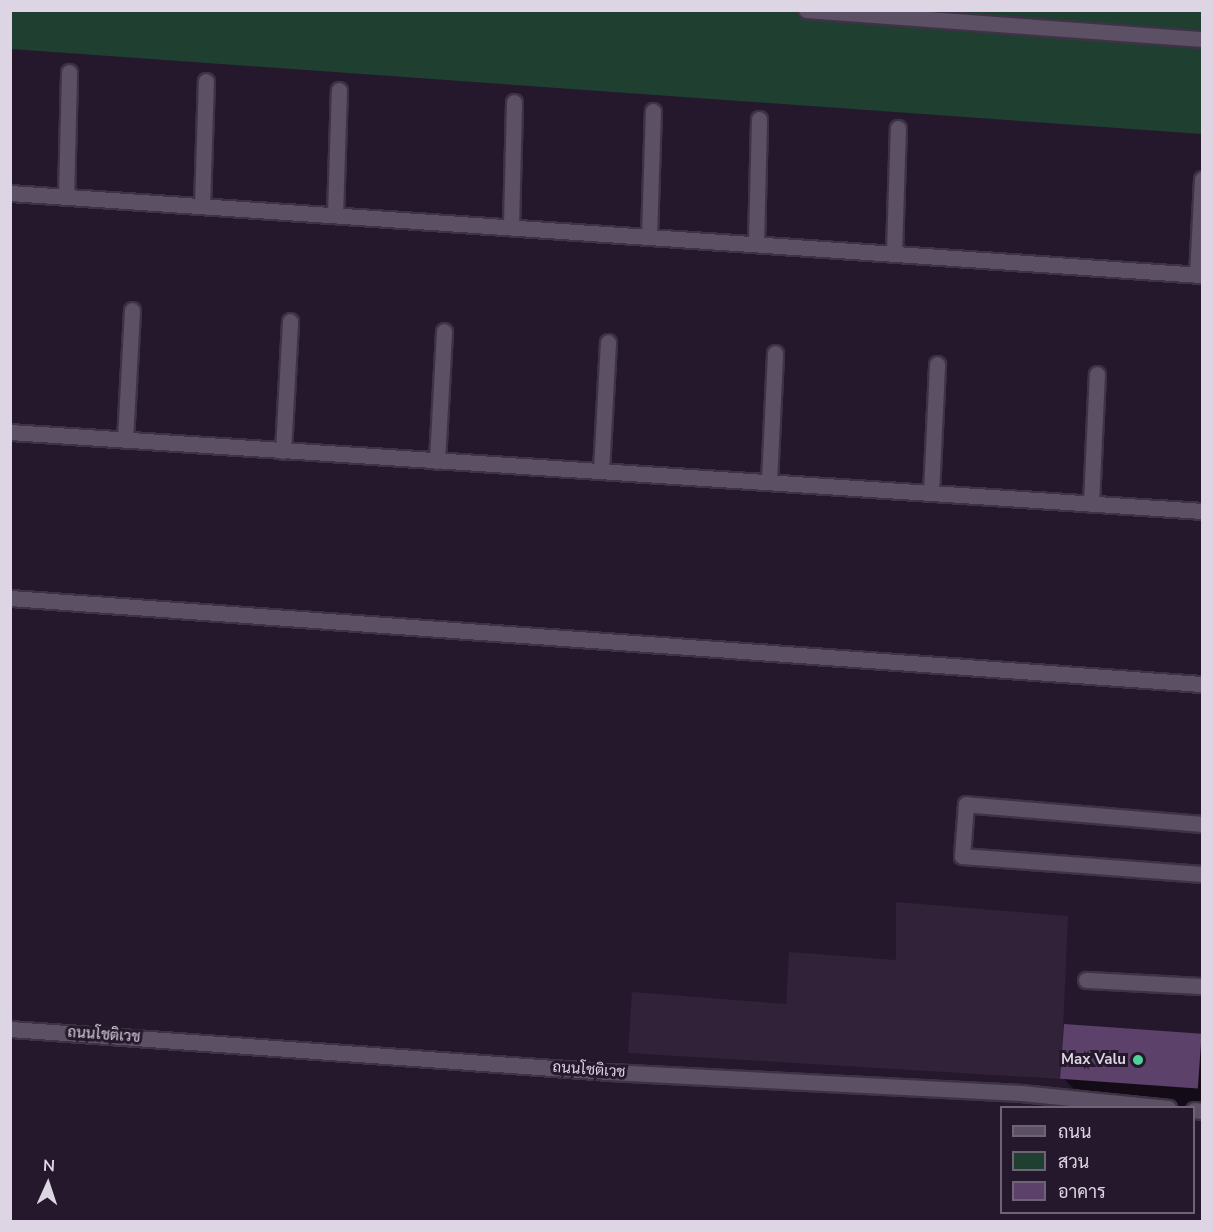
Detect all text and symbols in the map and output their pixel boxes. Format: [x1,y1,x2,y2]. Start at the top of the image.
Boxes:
street label: ถนนโชติเวช [67,1023,141,1047]
place label: Max Valu [1061,1051,1126,1069]
marker: Max Valu [1131,1053,1145,1067]
street label: ถนนโชติเวช [552,1058,626,1082]
legend [1000,1106,1195,1214]
text: ถนน [1058,1120,1091,1144]
text: สวน [1058,1150,1089,1174]
north arrow [18,1154,78,1214]
text: N [42,1155,55,1177]
text: อาคาร [1058,1180,1106,1204]

